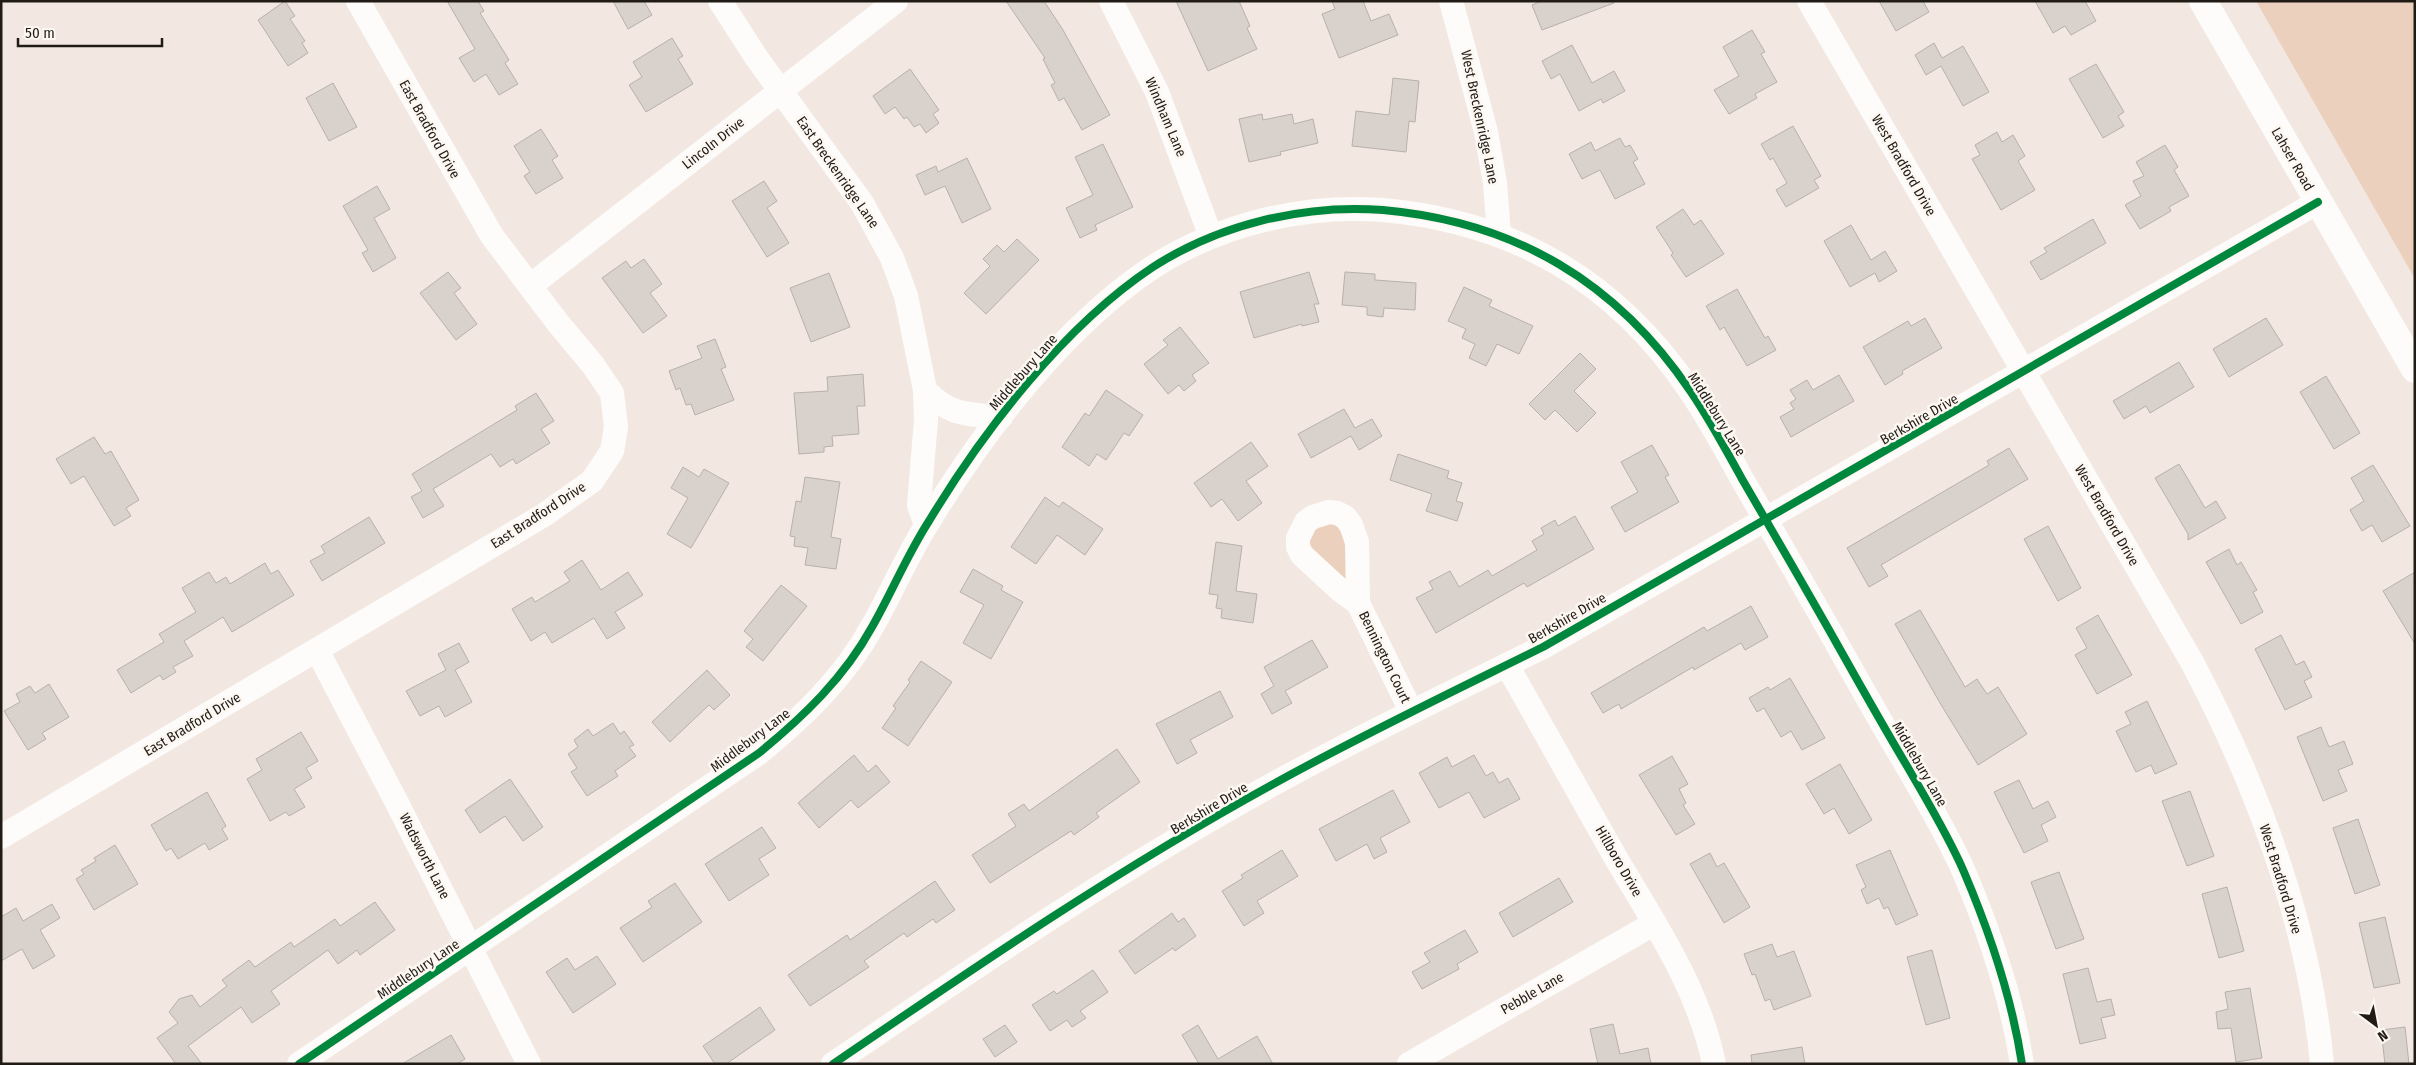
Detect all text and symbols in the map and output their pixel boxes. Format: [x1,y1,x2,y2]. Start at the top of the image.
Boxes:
scale bar [18,15,161,47]
text: 50 m [25,24,55,42]
street label: West Breckenridge Lane [1457,49,1502,186]
street label: Windham Lane [1141,75,1190,159]
street label: East Bradford Drive [395,77,464,181]
street label: West Bradford Drive [1868,112,1939,219]
street label: East Breckenridge Lane [793,113,883,231]
street label: Lincoln Drive [679,114,748,173]
street label: Lahser Road [2268,124,2318,194]
street label: Middlebury Lane [986,331,1061,414]
street label: Middlebury Lane [1684,369,1749,459]
street label: Berkshire Drive [1877,390,1961,449]
street label: West Bradford Drive [2071,462,2142,569]
street label: East Bradford Drive [488,478,589,552]
street label: Berkshire Drive [1525,589,1609,648]
street label: Bennington Court [1355,608,1414,706]
street label: East Bradford Drive [141,689,244,760]
street label: Middlebury Lane [707,705,794,776]
street label: Middlebury Lane [1888,719,1951,810]
street label: Berkshire Drive [1168,779,1251,838]
street label: Wadsworth Lane [396,810,454,902]
street label: West Bradford Drive [2256,822,2305,936]
street label: Hillboro Drive [1591,823,1646,900]
street label: Middlebury Lane [374,936,463,1003]
street label: Pebble Lane [1498,969,1567,1018]
north arrow [2351,1000,2401,1050]
text: N [2375,1026,2391,1045]

